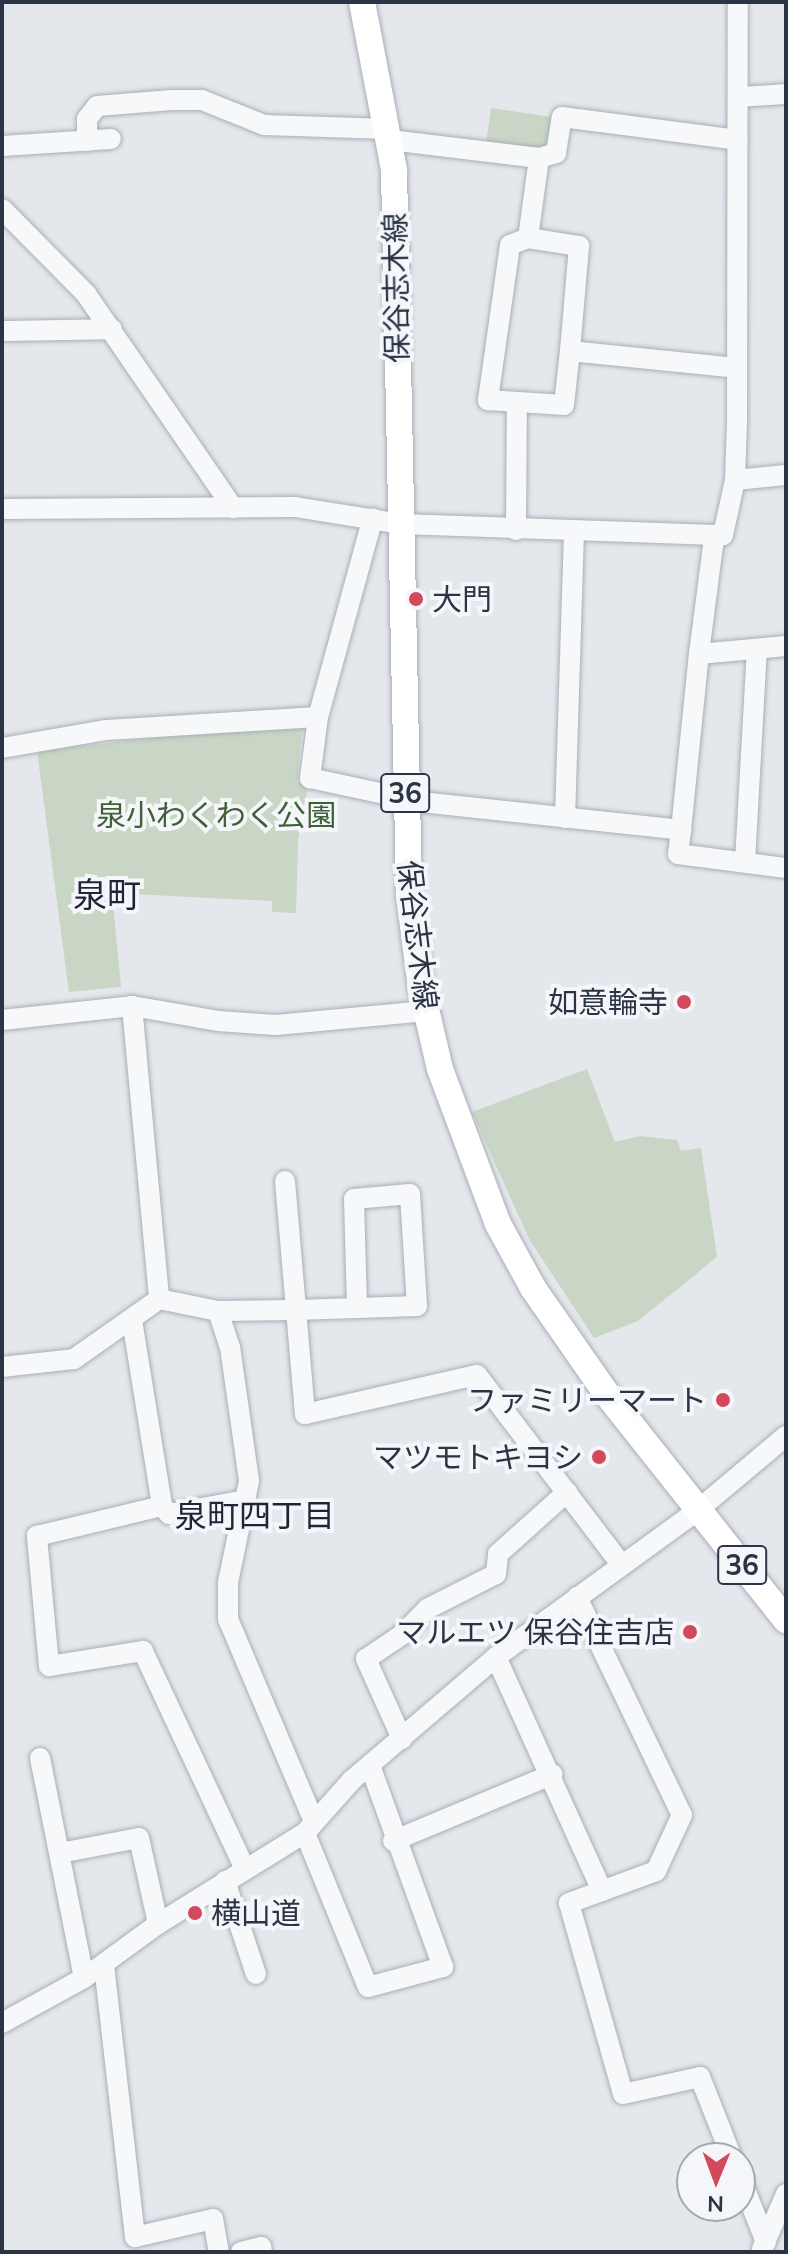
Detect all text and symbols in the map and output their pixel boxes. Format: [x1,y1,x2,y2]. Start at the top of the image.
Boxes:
street label: 保谷志木線 [377,213,415,363]
place label: 大門 [432,581,492,617]
marker: 大門 [407,590,425,608]
road number: 36 [379,769,431,817]
park label: 泉小わくわく公園 [96,797,336,833]
street label: 保谷志木線 [391,858,445,1012]
district label: 泉町 [73,875,141,915]
place label: 如意輪寺 [548,984,668,1020]
marker: 如意輪寺 [675,993,693,1011]
place label: ファミリーマート [467,1382,707,1418]
marker: ファミリーマート [714,1391,732,1409]
place label: マツモトキヨシ [373,1439,583,1475]
marker: マツモトキヨシ [590,1448,608,1466]
district label: 泉町四丁目 [175,1496,335,1534]
road number: 36 [716,1541,768,1589]
place label: マルエツ 保谷住吉店 [396,1614,674,1650]
marker: マルエツ 保谷住吉店 [681,1623,699,1641]
place label: 横山道 [211,1895,301,1931]
marker: 横山道 [186,1904,204,1922]
north arrow [676,2142,756,2222]
text: N [707,2190,724,2218]

